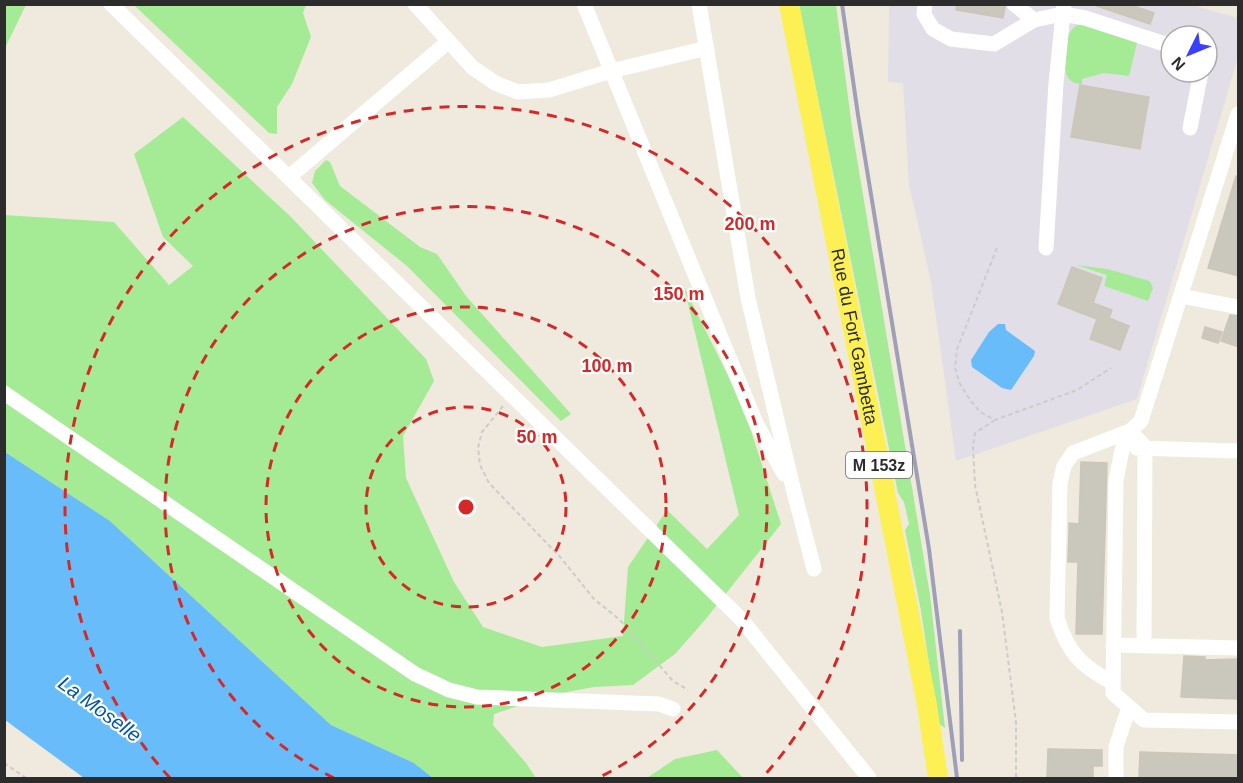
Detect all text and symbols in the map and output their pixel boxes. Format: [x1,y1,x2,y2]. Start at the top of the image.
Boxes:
north arrow [1159,24,1219,84]
text: N [1168,54,1189,74]
text: 200 m [724,214,776,234]
street label: Rue du Fort Gambetta [827,247,882,427]
text: 150 m [653,284,705,304]
text: 100 m [581,356,633,376]
text: 50 m [516,427,558,447]
road number: M 153z [846,452,912,478]
centre of rings [456,497,476,517]
water label: La Moselle [54,672,146,746]

